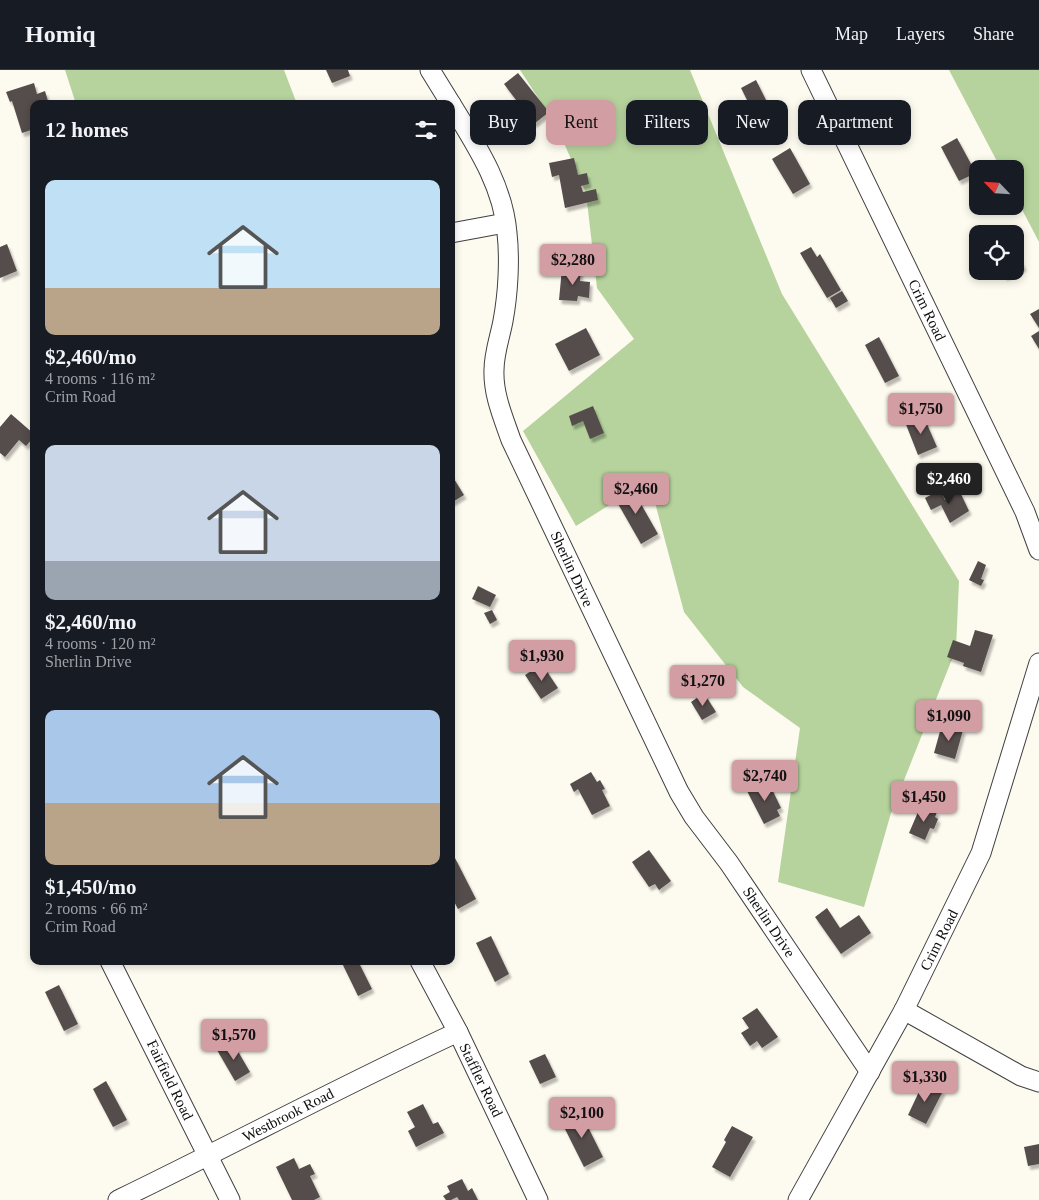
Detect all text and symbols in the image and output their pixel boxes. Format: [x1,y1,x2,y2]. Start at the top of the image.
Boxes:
text: Homiq [25,21,96,47]
text: Map [835,24,868,44]
text: Layers [896,24,945,44]
text: Share [973,24,1014,44]
chip: Buy [470,100,536,145]
chip: Rent [546,100,616,145]
chip: Filters [626,100,708,145]
chip: New [718,100,788,145]
chip: Apartment [798,100,911,145]
icon: filters [412,116,440,144]
text: 12 homes [45,118,128,142]
north arrow [969,160,1024,215]
map controls [969,160,1024,280]
icon: home [198,212,288,302]
button: locate [969,225,1024,280]
pin: $2,280 [532,244,614,286]
text: $2,280 [551,251,595,268]
street label: Crim Road [905,277,949,344]
text: $2,460/mo [45,345,137,369]
text: 4 rooms · 116 m² [45,370,155,387]
text: Crim Road [45,388,116,405]
pin: $1,750 [880,392,962,435]
text: $1,750 [899,400,943,417]
pin: $2,460 [908,462,990,505]
text: $2,460 [927,470,971,487]
pin: $2,460 [595,472,677,515]
icon: home [198,477,288,567]
text: $2,460 [614,480,658,497]
street label: Sherlin Drive [548,529,597,610]
text: $2,460/mo [45,610,137,634]
text: 4 rooms · 120 m² [45,635,156,652]
pin: $1,930 [501,640,583,682]
text: $1,930 [520,647,564,664]
text: Sherlin Drive [45,653,132,670]
pin: $1,270 [662,664,744,707]
text: $1,270 [681,672,725,689]
pin: $1,090 [908,700,990,742]
text: $1,090 [927,707,971,724]
icon: home [198,742,288,832]
pin: $2,740 [724,760,806,802]
text: $2,740 [743,767,787,784]
pin: $1,450 [883,780,965,823]
text: $1,450 [902,788,946,805]
text: $1,450/mo [45,875,137,899]
street label: Sherlin Drive [740,884,799,960]
text: 2 rooms · 66 m² [45,900,148,917]
street label: Crim Road [917,906,961,973]
text: Crim Road [45,918,116,935]
pin: $1,570 [193,1018,275,1061]
text: $1,570 [212,1026,256,1043]
street label: Fairfield Road [144,1037,196,1123]
street label: Staffler Road [456,1040,506,1120]
pin: $1,330 [884,1060,966,1103]
text: $1,330 [903,1068,947,1085]
street label: Westbrook Road [240,1085,337,1145]
pin: $2,100 [541,1096,623,1139]
text: $2,100 [560,1104,604,1121]

